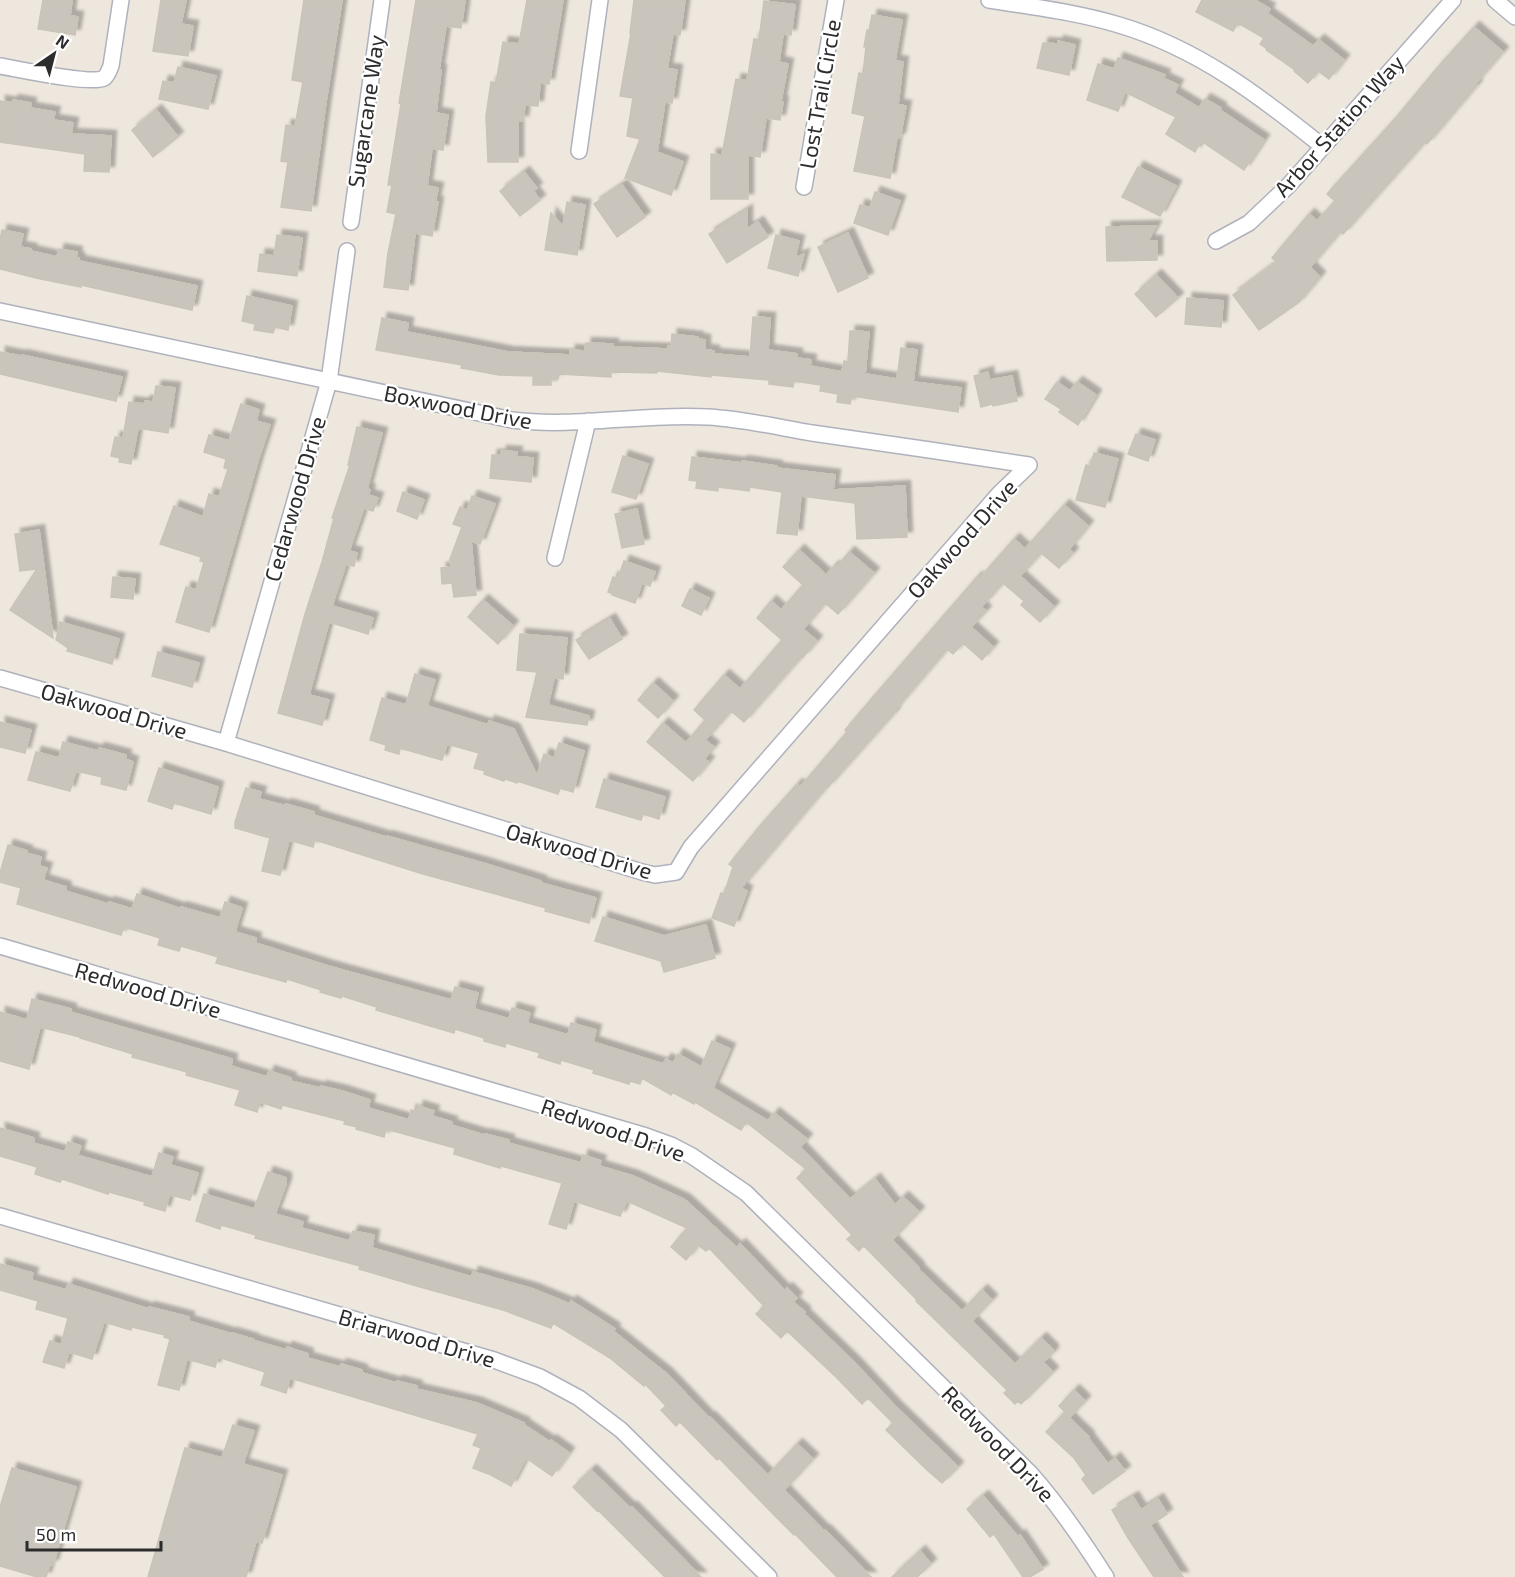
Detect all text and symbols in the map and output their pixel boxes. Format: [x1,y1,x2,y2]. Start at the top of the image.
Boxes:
street label: Lost Trail Circle [793,17,845,171]
north arrow [24,24,84,84]
text: N [53,30,73,52]
street label: Sugarcane Way [341,32,389,189]
street label: Arbor Station Way [1268,49,1409,201]
street label: Boxwood Drive [382,379,534,433]
street label: Cedarwood Drive [258,413,330,584]
street label: Oakwood Drive [901,474,1021,603]
street label: Oakwood Drive [38,677,190,743]
street label: Oakwood Drive [503,817,655,883]
street label: Redwood Drive [72,956,224,1022]
street label: Redwood Drive [538,1092,689,1166]
street label: Briarwood Drive [336,1302,499,1372]
street label: Redwood Drive [937,1380,1060,1507]
scale bar [27,1514,160,1552]
text: 50 m [36,1523,76,1545]

